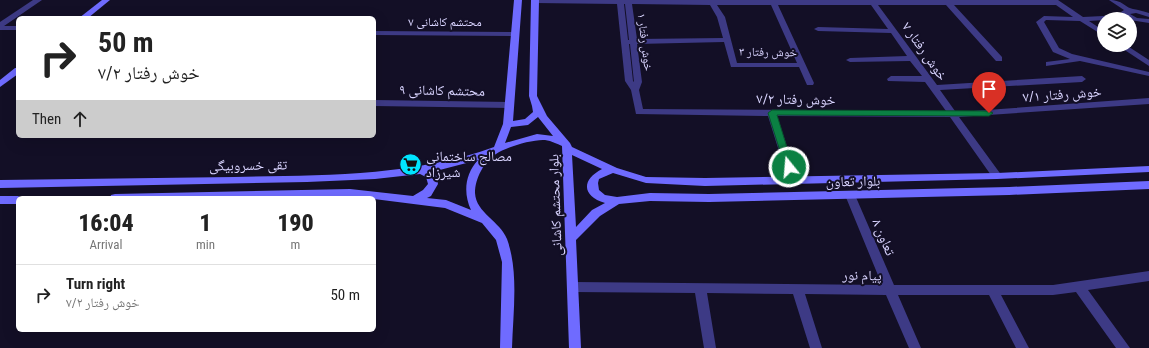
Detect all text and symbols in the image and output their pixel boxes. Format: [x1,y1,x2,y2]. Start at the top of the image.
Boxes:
street label: خوش رفتار ۱ [635,12,656,72]
map controls [1097,12,1137,52]
button: layers [1097,12,1137,52]
street label: محتشم کاشانی ۷ [408,15,482,30]
street label: خوش رفتار ۷ [898,19,951,84]
text: 50 m [98,26,154,59]
icon: right [32,32,84,84]
street label: خوش رفتار ۳ [739,44,797,60]
text: خوش رفتار ۷/۲ [98,62,200,83]
pin [972,72,1006,113]
icon: arrive [978,78,1000,100]
street label: محتشم کاشانی ۹ [399,81,485,101]
street label: خوش رفتار ۷/۱ [1022,83,1102,106]
street label: خوش رفتار ۷/۲ [756,90,836,109]
icon: ahead [69,108,91,130]
text: Then [32,110,61,128]
position arrow [768,146,810,188]
place label: مصالح ساختمانی شیرزاد [426,148,512,181]
supermarket icon: مصالح ساختمانی شیرزاد [397,151,423,177]
street label: بلوار محتشم کاشانی [545,154,567,256]
street label: تقی خسروبیگی [209,156,288,175]
street label: بلوار تعاون [826,173,881,190]
text: 16:04 [78,209,134,237]
text: 1 [199,209,212,237]
text: 190 [277,209,314,237]
street label: تعاون ۸ [868,216,899,258]
text: Arrival [89,237,123,252]
text: min [196,237,215,252]
text: m [291,237,300,252]
street label: پیام نور [841,267,882,285]
text: Turn right [66,275,125,293]
icon: right [32,284,54,306]
text: 50 m [330,286,360,304]
text: خوش رفتار ۷/۲ [66,295,139,310]

